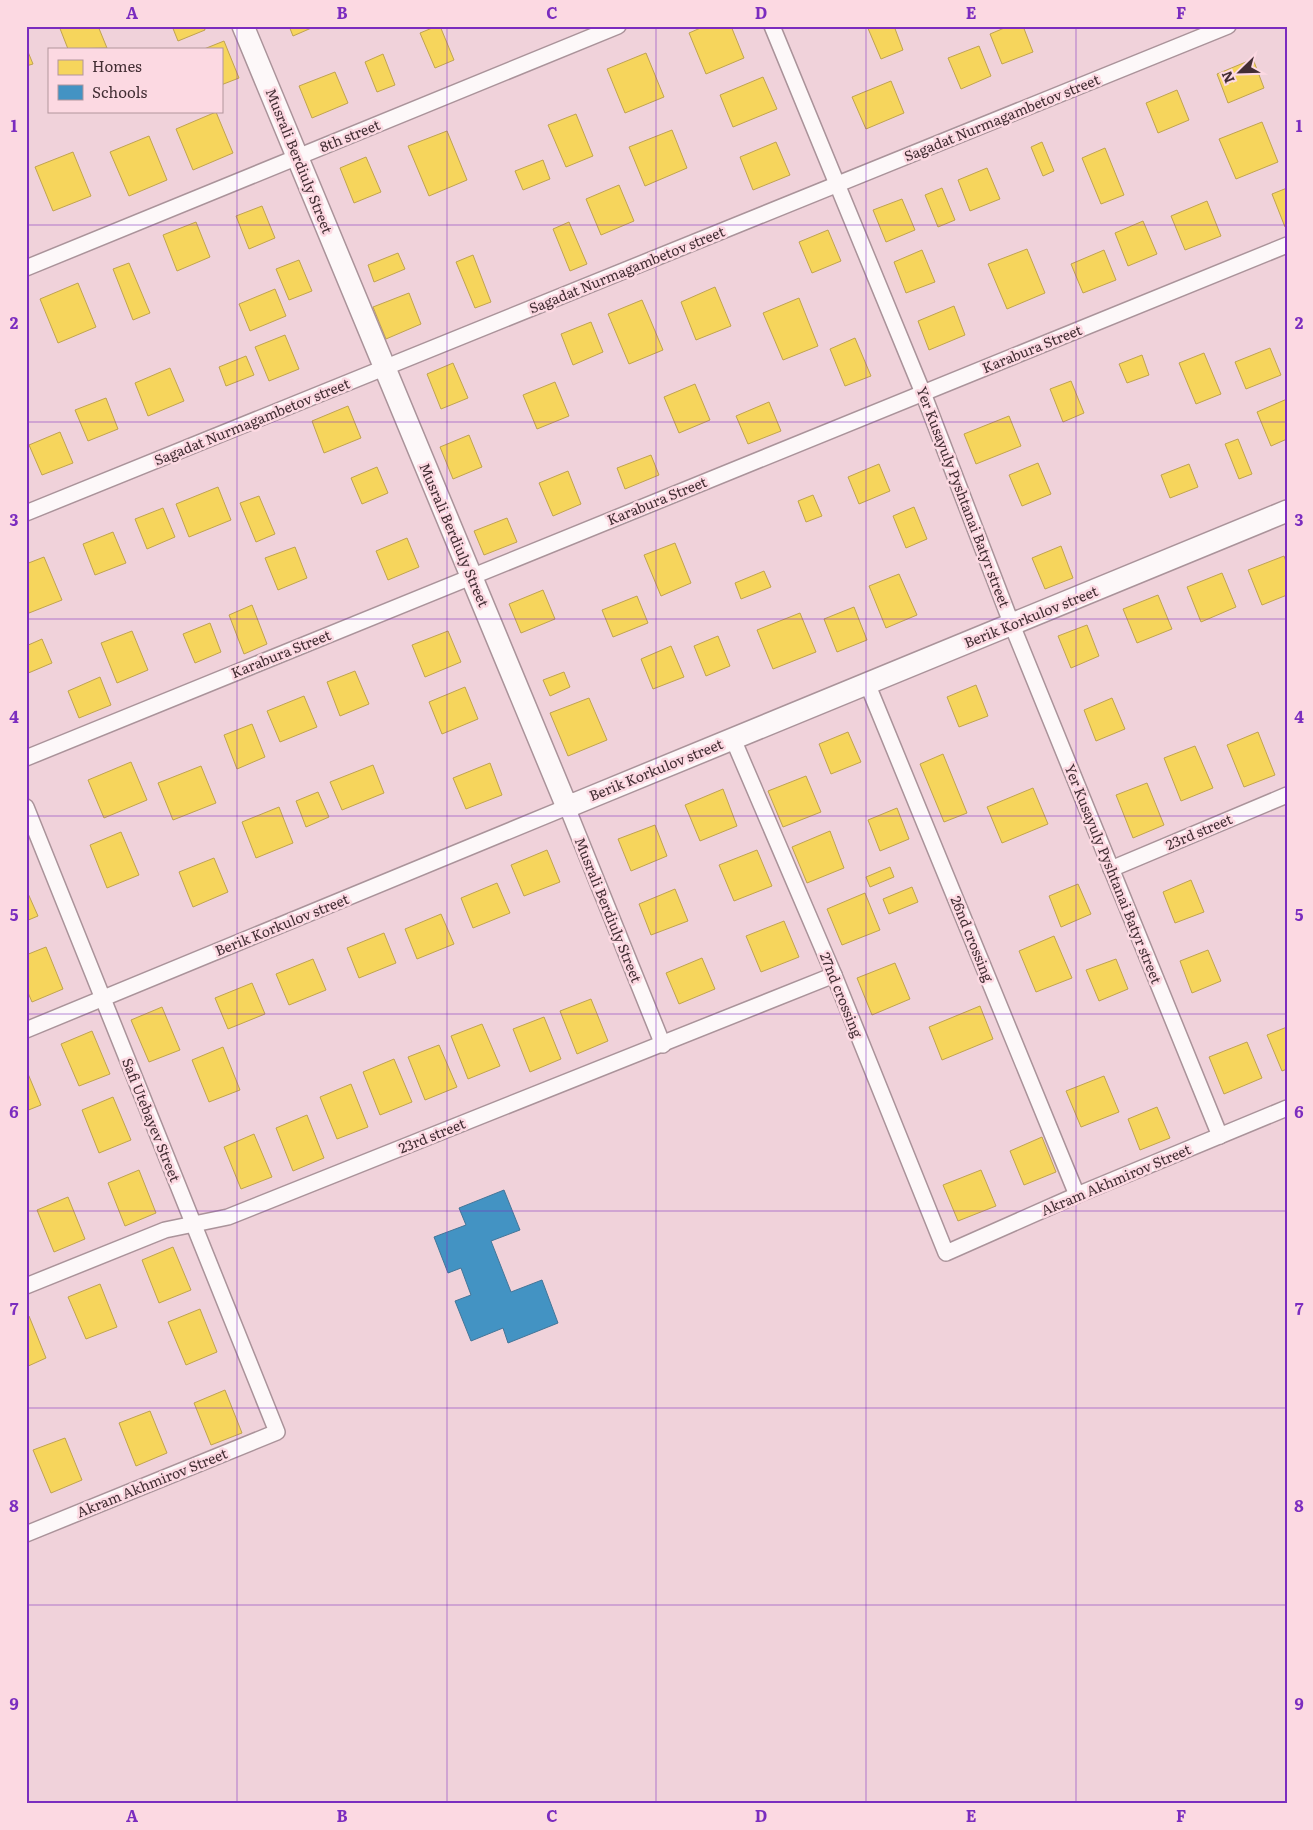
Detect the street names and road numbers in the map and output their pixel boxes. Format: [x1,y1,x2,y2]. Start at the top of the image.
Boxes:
street label: Sagadat Nurmagambetov street [901,68,1103,166]
street label: Musrali Berdiuly Street [262,85,338,237]
street label: 8th street [316,114,383,156]
street label: Sagadat Nurmagambetov street [526,220,728,318]
street label: Karabura Street [979,319,1085,377]
street label: Sagadat Nurmagambetov street [151,372,353,470]
street label: Yer Kusayuly Pyshtanai Batyr street [912,383,1016,610]
street label: Musrali Berdiuly Street [415,459,495,610]
street label: Karabura Street [604,471,710,529]
street label: Berik Korkulov street [961,580,1101,652]
street label: Karabura Street [228,624,334,682]
street label: Berik Korkulov street [586,733,726,805]
street label: Yer Kusayuly Pyshtanai Batyr street [1061,761,1167,987]
street label: 23rd street [1162,808,1235,854]
street label: Musrali Berdiuly Street [571,834,647,986]
street label: Berik Korkulov street [212,888,352,960]
street label: 26nd crossing [947,893,999,985]
street label: 27nd crossing [816,949,868,1040]
street label: Safi Utebayev Street [118,1055,186,1185]
street label: 23rd street [395,1112,468,1158]
street label: Akram Akhmirov Street [1038,1138,1194,1220]
street label: Akram Akhmirov Street [73,1443,230,1521]

